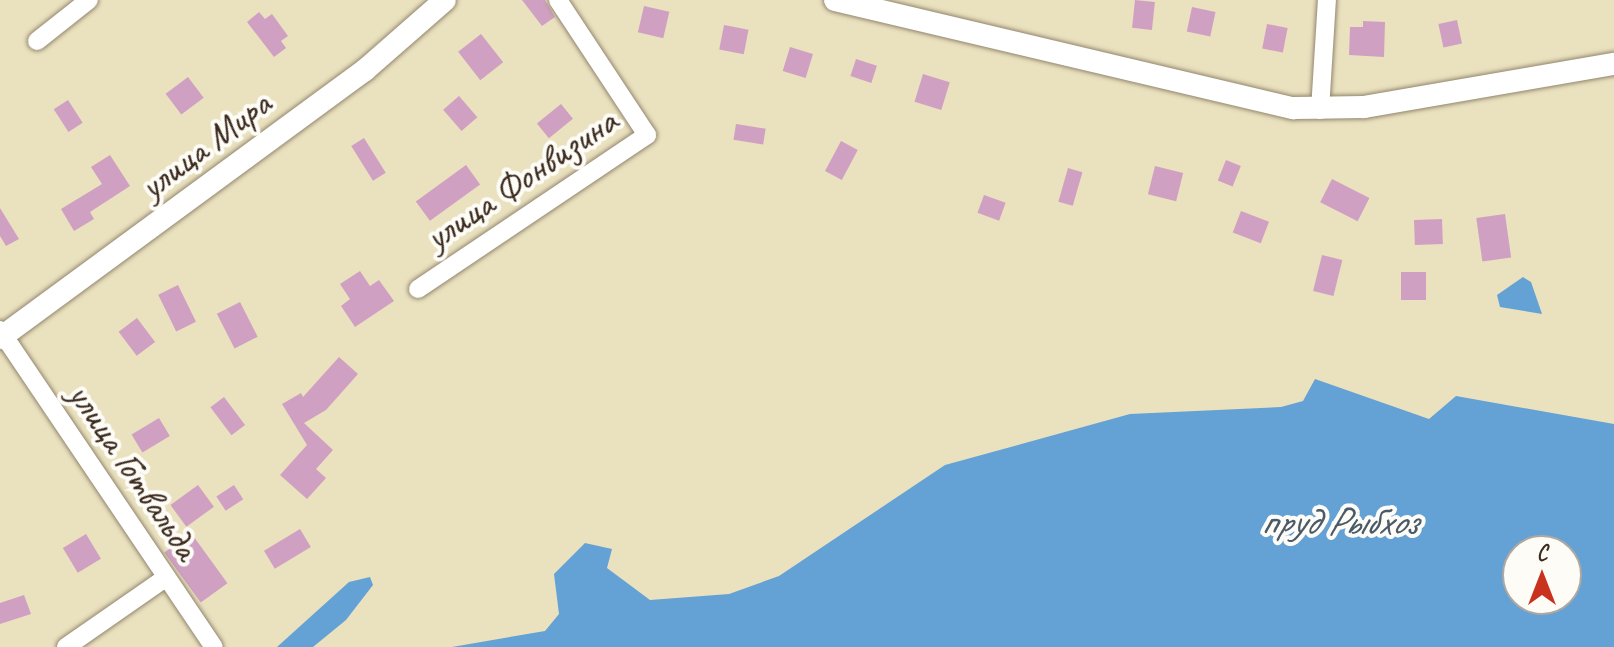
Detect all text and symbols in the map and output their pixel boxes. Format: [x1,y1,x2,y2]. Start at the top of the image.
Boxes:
street label: улица Мира [130,81,280,209]
street label: улица Фонвизина [417,98,625,260]
street label: улица Готвальда [59,375,209,567]
water label: пруд Рыбхоз [1260,497,1416,545]
north arrow [1502,535,1582,615]
text: С [1537,539,1547,567]

